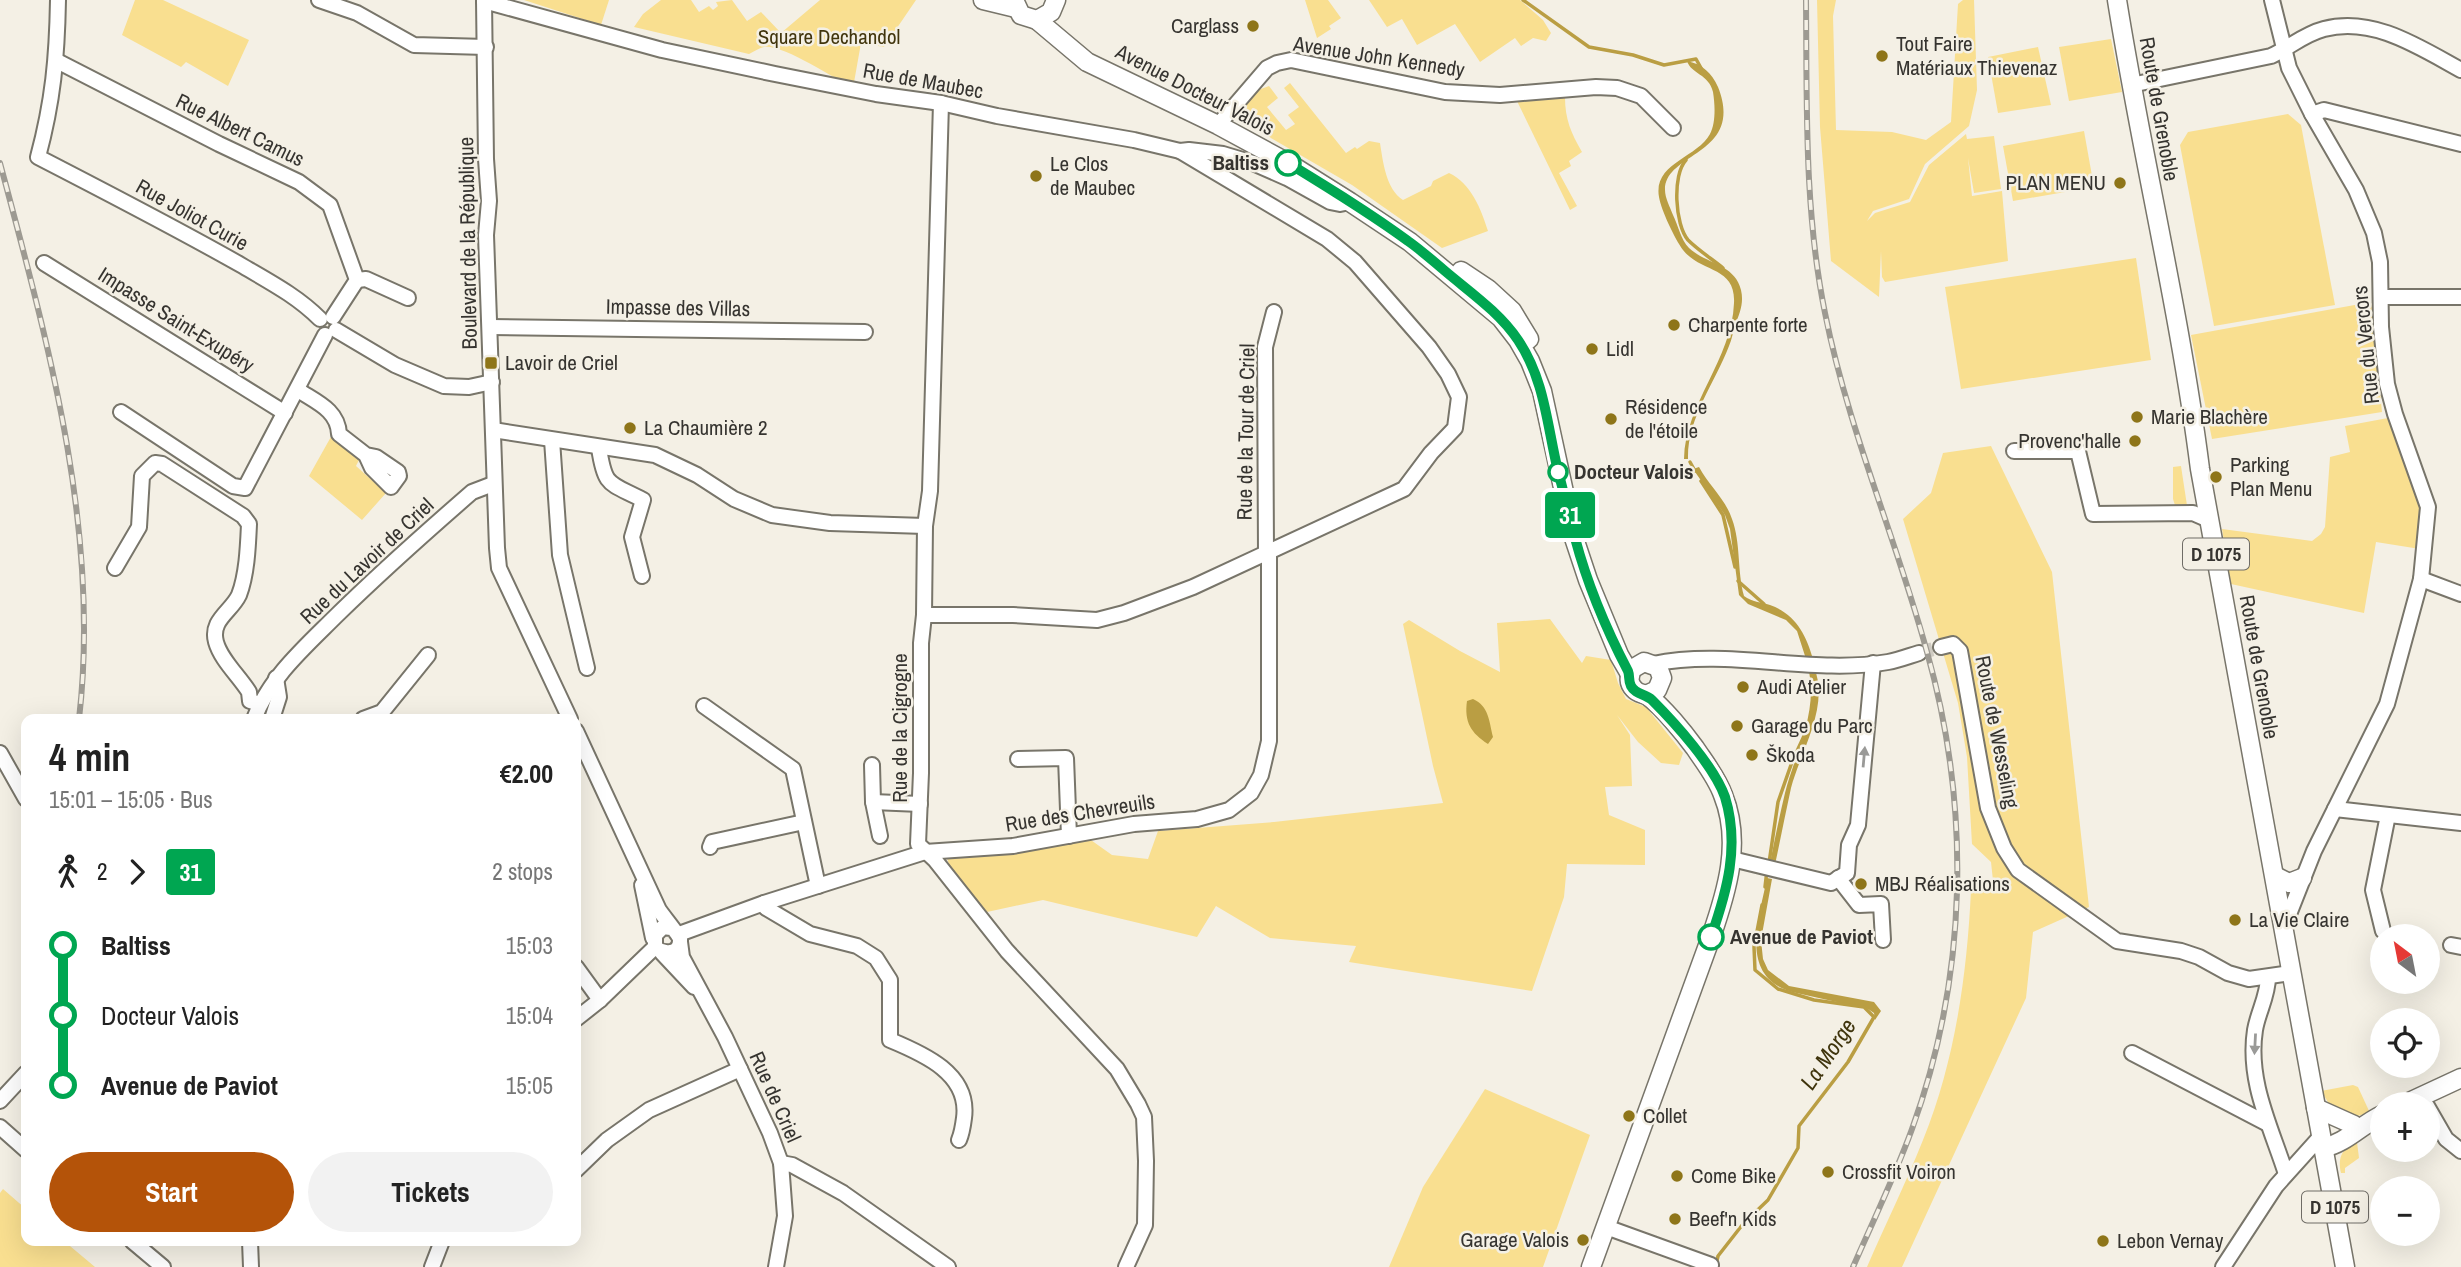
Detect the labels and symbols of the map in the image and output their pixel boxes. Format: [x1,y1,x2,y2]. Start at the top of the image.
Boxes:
place label: Carglass [1171,11,1239,40]
marker: Carglass [1245,18,1261,34]
park label: Square Dechandol [758,22,900,51]
street label: Avenue John Kennedy [1290,28,1467,84]
place label: Tout Faire Matériaux Thievenaz [1896,29,2058,82]
street label: Route de Grenoble [2133,35,2186,183]
street label: Avenue Docteur Valois [1110,37,1280,142]
marker: Tout Faire Matériaux Thievenaz [1874,48,1890,64]
street label: Rue de Maubec [861,56,985,105]
street label: Rue Albert Camus [171,86,309,173]
street label: Boulevard de la République [451,137,484,350]
place label: Baltiss [1213,148,1269,177]
place label: Le Clos de Maubec [1050,149,1135,202]
marker: Baltiss [1275,150,1301,176]
marker: Le Clos de Maubec [1028,168,1044,184]
place label: PLAN MENU [2006,168,2106,197]
street label: Rue Joliot Curie [131,172,254,257]
marker: PLAN MENU [2112,175,2128,191]
street label: Impasse Saint-Exupéry [93,260,260,380]
street label: Rue du Vercors [2345,285,2386,406]
street label: Impasse des Villas [606,292,750,323]
place label: Charpente forte [1688,310,1808,339]
marker: Charpente forte [1666,317,1682,333]
place label: Lidl [1606,334,1634,363]
marker: Lidl [1584,341,1600,357]
street label: Rue de la Tour de Criel [1229,343,1262,521]
place label: Lavoir de Criel [505,348,618,377]
marker: Lavoir de Criel [483,355,499,371]
place label: Résidence de l'étoile [1625,392,1707,445]
place label: Marie Blachère [2151,402,2268,431]
marker: Marie Blachère [2129,409,2145,425]
marker: Résidence de l'étoile [1603,411,1619,427]
place label: La Chaumière 2 [644,413,767,442]
marker: La Chaumière 2 [622,420,638,436]
place label: Provenc'halle [2018,426,2121,455]
marker: Provenc'halle [2127,433,2143,449]
place label: Parking Plan Menu [2230,450,2312,503]
place label: Docteur Valois [1574,457,1694,486]
marker: Docteur Valois [1548,462,1568,482]
marker: Parking Plan Menu [2208,469,2224,485]
street label: Rue du Lavoir de Criel [293,491,440,630]
line badge: 31 [1538,492,1602,538]
road number: D 1075 [2183,538,2249,569]
street label: Route de Grenoble [2233,593,2286,741]
street label: Rue de la Cigrogne [885,653,914,803]
street label: Route de Wesseling [1968,653,2027,811]
place label: Audi Atelier [1756,672,1846,701]
marker: Audi Atelier [1735,679,1751,695]
place label: Garage du Parc [1751,711,1873,740]
marker: Garage du Parc [1729,718,1745,734]
place label: Škoda [1766,740,1815,769]
one-way arrow [1859,746,1870,768]
marker: Škoda [1744,747,1760,763]
street label: Rue des Chevreuils [1003,786,1157,839]
place label: MBJ Réalisations [1875,869,2010,898]
marker: MBJ Réalisations [1853,876,1869,892]
place label: La Vie Claire [2249,905,2349,934]
marker: La Vie Claire [2227,912,2243,928]
place label: Avenue de Paviot [1730,922,1873,951]
marker: Avenue de Paviot [1698,924,1724,950]
north arrow [2370,924,2440,994]
water label: La Morge [1792,1012,1863,1095]
one-way arrow [2249,1033,2260,1055]
street label: Rue de Criel [743,1047,808,1147]
place label: Collet [1643,1101,1687,1130]
marker: Collet [1621,1108,1637,1124]
place label: Crossfit Voiron [1842,1157,1956,1186]
place label: Come Bike [1691,1161,1776,1190]
marker: Crossfit Voiron [1820,1164,1836,1180]
marker: Come Bike [1669,1168,1685,1184]
road number: D 1075 [2302,1191,2368,1222]
place label: Beef'n Kids [1689,1204,1777,1233]
marker: Beef'n Kids [1667,1211,1683,1227]
place label: Garage Valois [1460,1225,1569,1254]
place label: Lebon Vernay [2117,1226,2224,1255]
marker: Garage Valois [1575,1232,1591,1248]
marker: Lebon Vernay [2095,1233,2111,1249]

